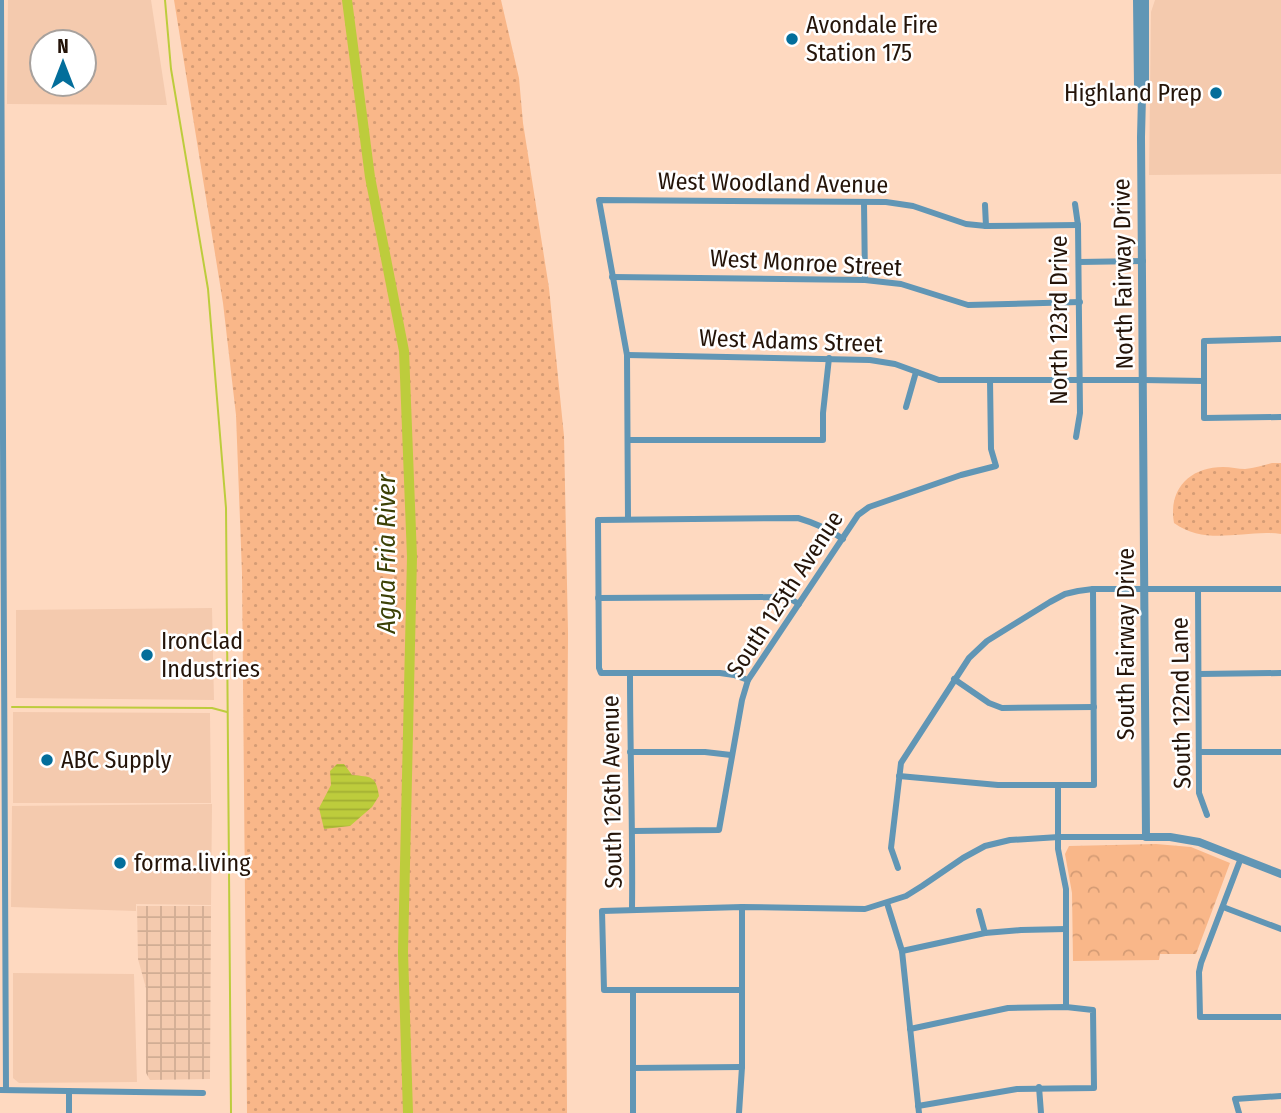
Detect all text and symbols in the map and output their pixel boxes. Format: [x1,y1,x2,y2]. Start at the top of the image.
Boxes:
place label: Avondale Fire Station 175 [806,11,938,67]
north arrow [28,28,98,98]
marker: Avondale Fire Station 175 [784,31,800,47]
text: N [57,35,69,58]
place label: Highland Prep [1064,79,1202,107]
marker: Highland Prep [1208,85,1224,101]
street label: West Woodland Avenue [658,167,888,199]
street label: North Fairway Drive [1107,178,1139,370]
street label: North 123rd Drive [1045,235,1073,405]
street label: West Monroe Street [709,244,903,282]
street label: West Adams Street [699,324,884,358]
water label: Agua Fria River [371,474,402,634]
street label: South 125th Avenue [721,506,849,682]
street label: South Fairway Drive [1112,548,1140,740]
street label: South 122nd Lane [1166,617,1196,789]
place label: IronClad Industries [161,627,260,683]
marker: IronClad Industries [139,647,155,663]
street label: South 126th Avenue [596,695,628,889]
place label: ABC Supply [61,746,172,774]
marker: ABC Supply [39,752,55,768]
place label: forma.living [134,849,251,877]
marker: forma.living [112,855,128,871]

